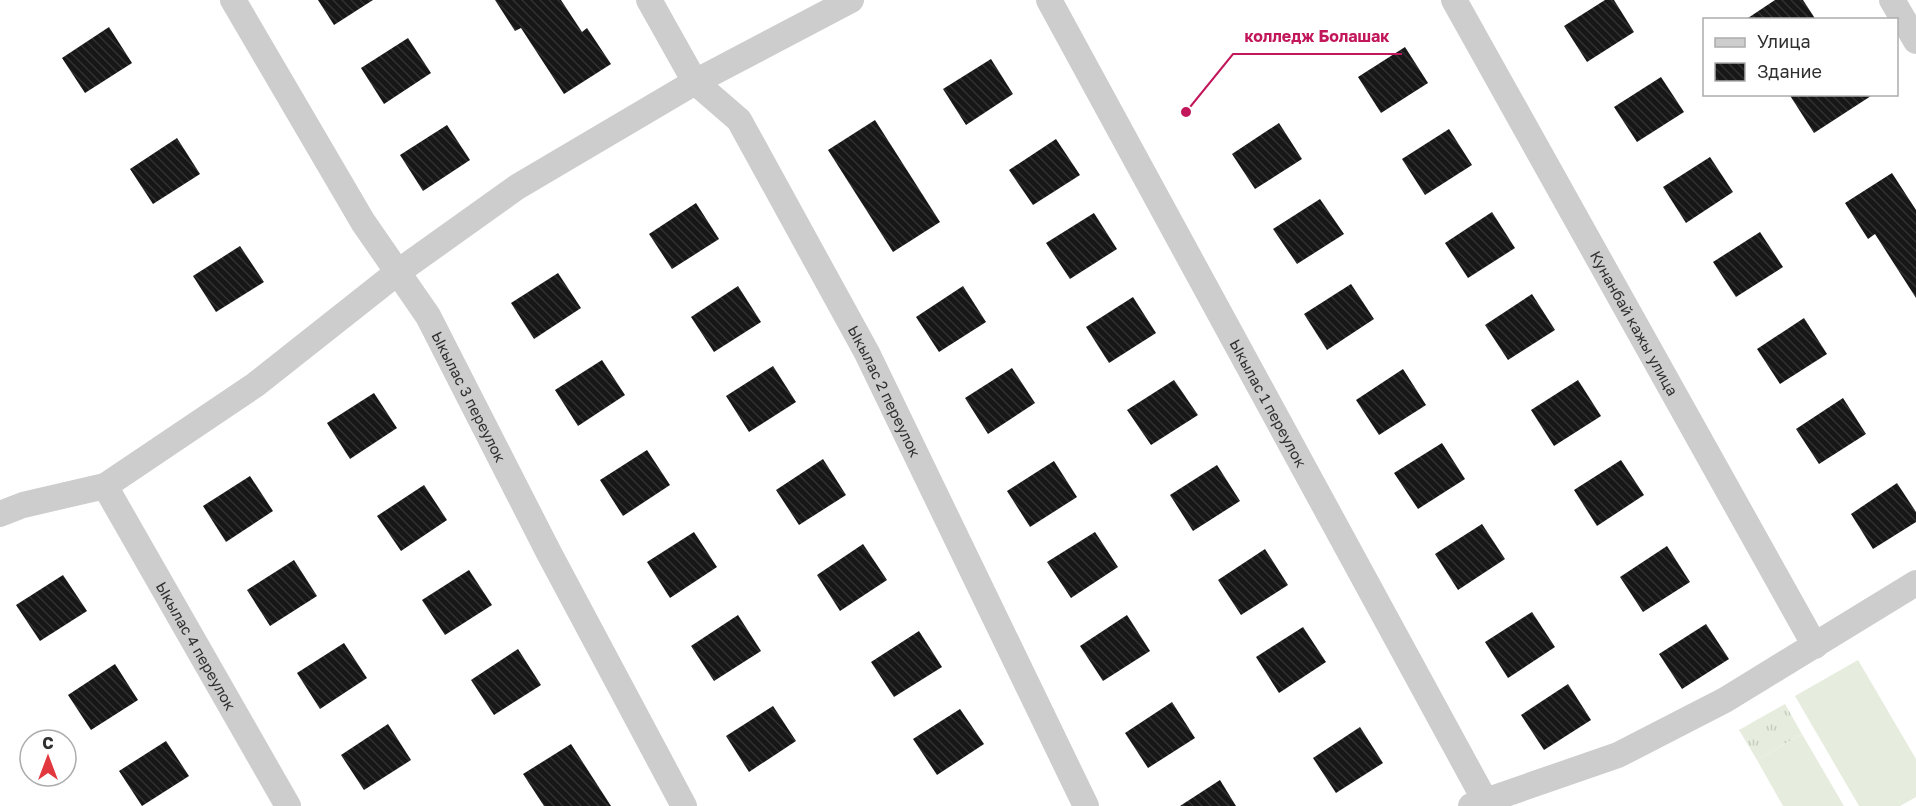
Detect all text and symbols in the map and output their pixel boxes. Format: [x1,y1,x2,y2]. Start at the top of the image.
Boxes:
legend [1703,18,1898,96]
callout: колледж Болашак [1233,20,1402,54]
text: колледж Болашак [1244,26,1390,46]
text: Улица [1757,30,1811,52]
text: Здание [1757,60,1822,82]
street label: Кунанбай кажы улица [1587,247,1682,399]
street label: Ыкылас 2 переулок [845,322,925,460]
street label: Ыкылас 3 переулок [428,328,510,465]
street label: Ыкылас 1 переулок [1226,336,1311,471]
street label: Ыкылас 4 переулок [153,578,240,713]
north arrow [18,728,78,788]
text: С [42,733,54,753]

